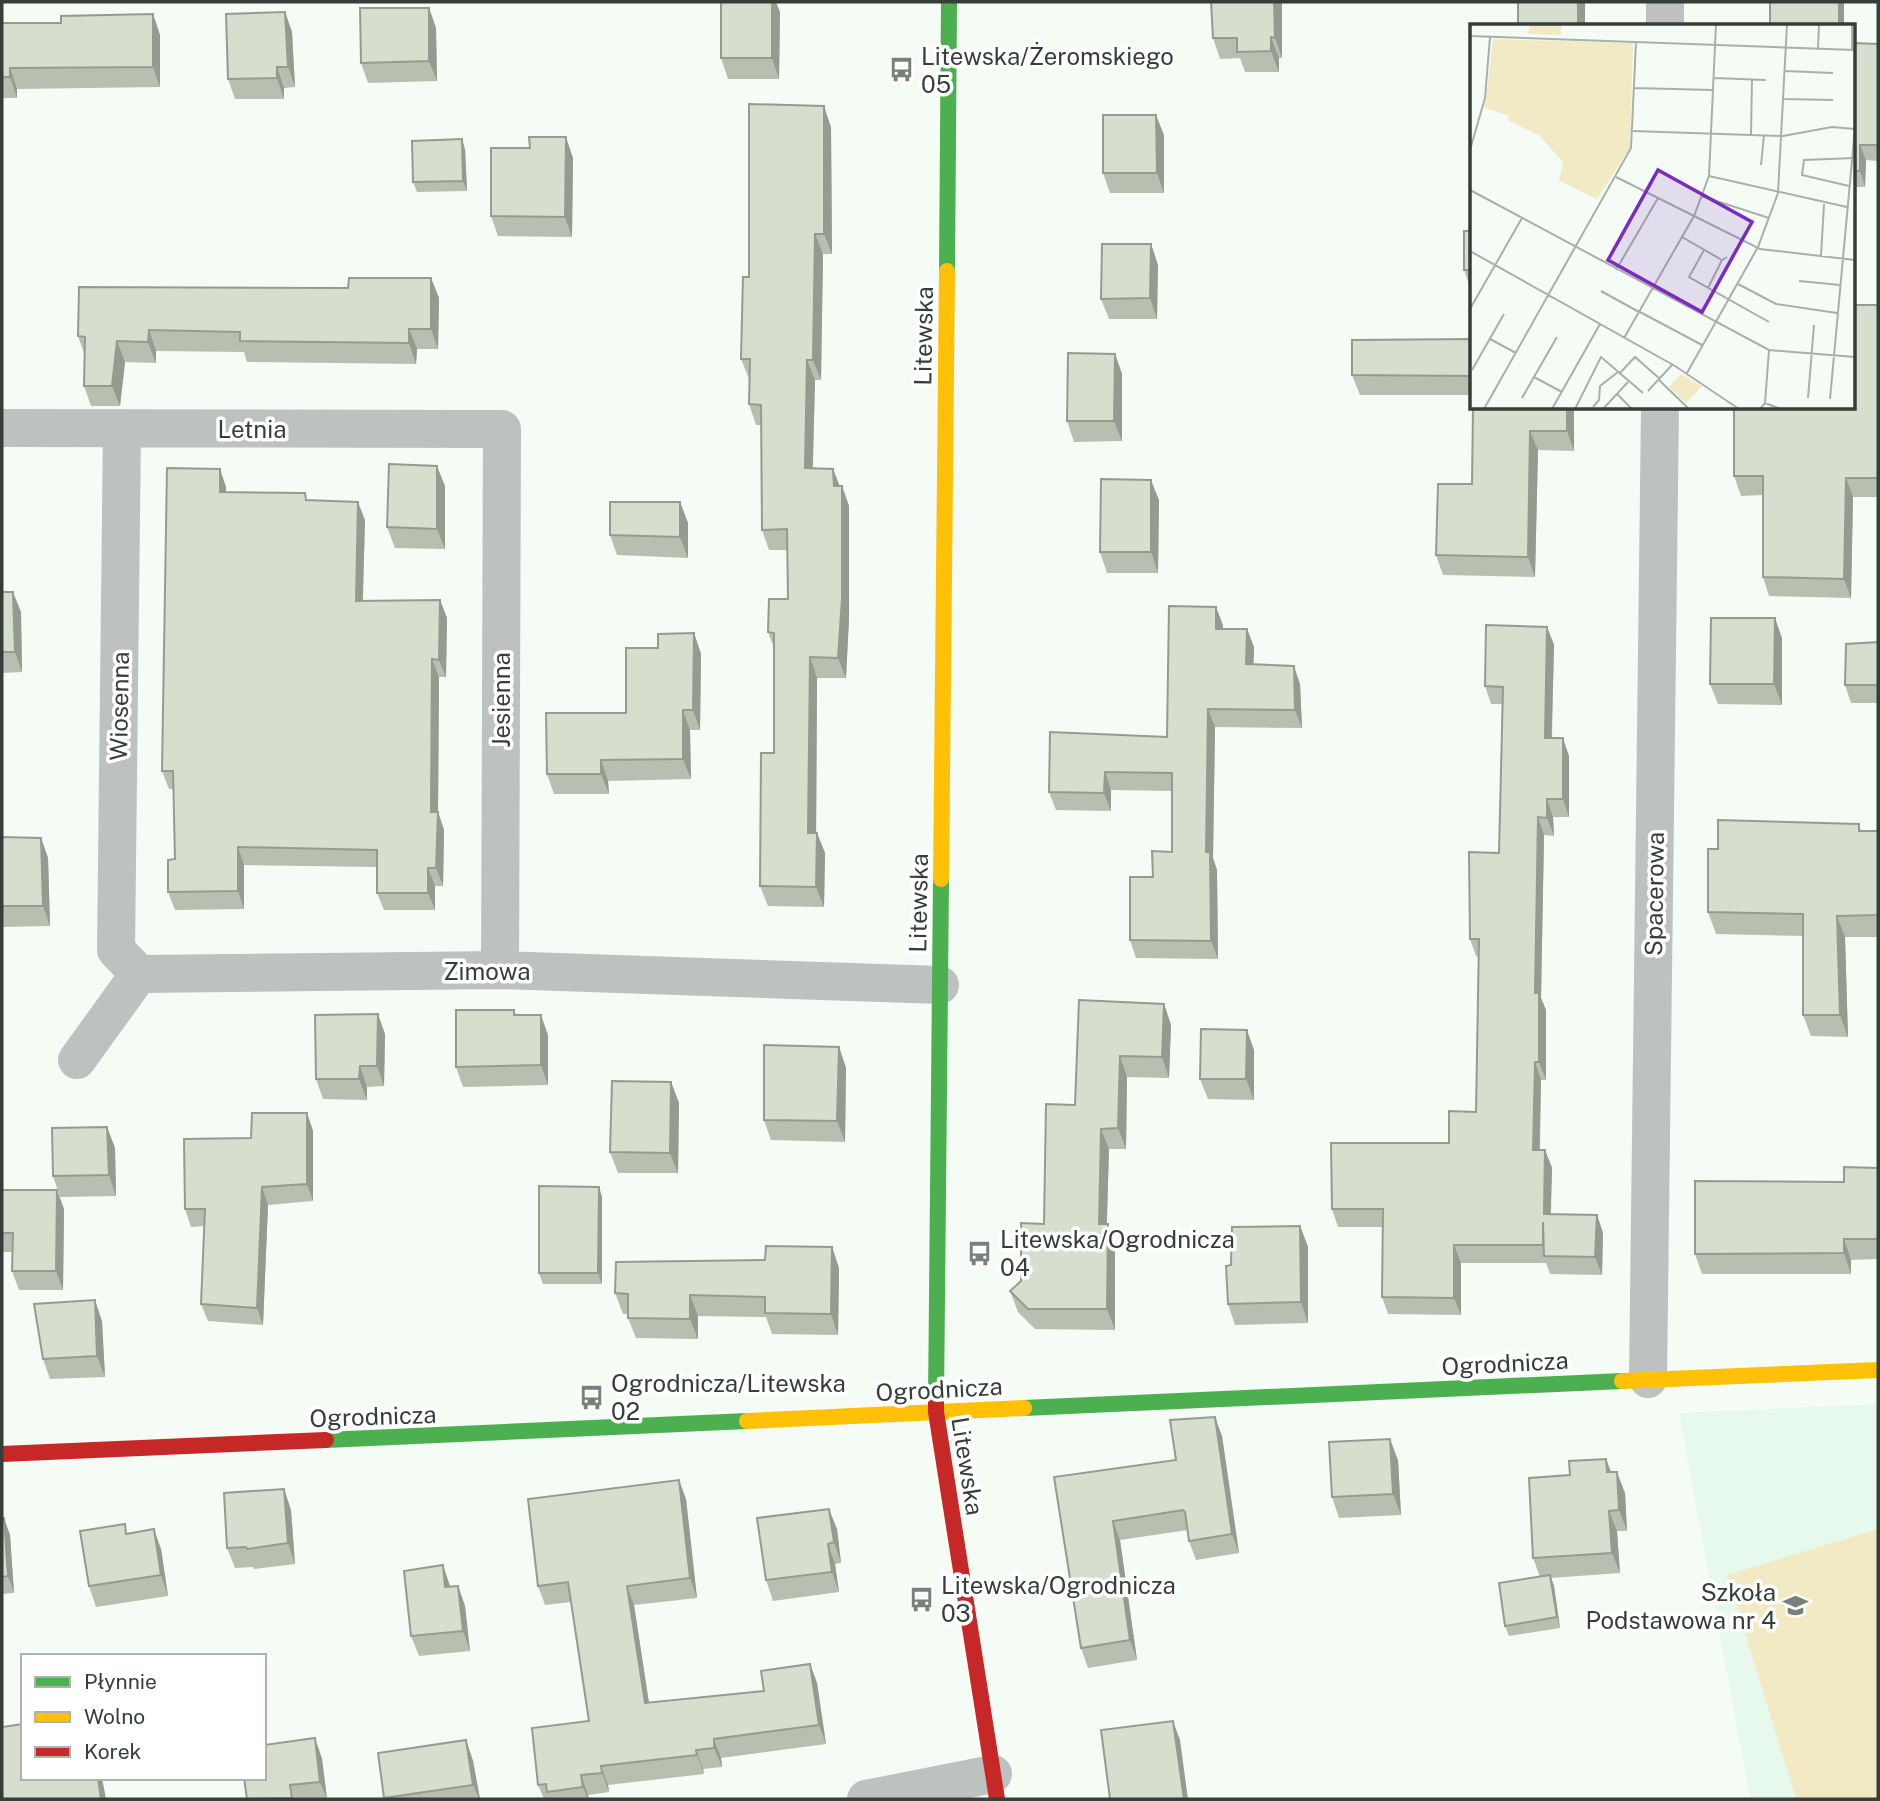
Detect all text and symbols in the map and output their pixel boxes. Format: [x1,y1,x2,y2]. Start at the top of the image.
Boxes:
inset map [1470,24,1856,410]
place label: Litewska/Żeromskiego 05 [921,42,1174,98]
bus stop icon: Litewska/Żeromskiego 05 [887,56,915,84]
street label: Litewska [908,286,938,386]
street label: Letnia [218,415,286,443]
street label: Wiosenna [104,651,134,761]
street label: Jesienna [487,652,515,748]
street label: Spacerowa [1639,832,1669,956]
street label: Litewska [903,853,933,953]
street label: Zimowa [444,957,530,985]
place label: Litewska/Ogrodnicza 04 [1000,1225,1235,1281]
bus stop icon: Litewska/Ogrodnicza 04 [966,1239,994,1267]
street label: Ogrodnicza [1441,1346,1569,1380]
place label: Ogrodnicza/Litewska 02 [611,1369,846,1425]
street label: Ogrodnicza [875,1372,1003,1406]
bus stop icon: Ogrodnicza/Litewska 02 [577,1383,605,1411]
street label: Ogrodnicza [309,1400,437,1432]
street label: Litewska [946,1415,990,1517]
place label: Litewska/Ogrodnicza 03 [941,1571,1176,1627]
place label: Szkoła Podstawowa nr 4 [1585,1578,1776,1634]
bus stop icon: Litewska/Ogrodnicza 03 [907,1585,935,1613]
school or university icon: Szkoła Podstawowa nr 4 [1782,1592,1810,1620]
legend [21,1654,266,1780]
text: Płynnie [84,1669,157,1694]
text: Wolno [84,1704,145,1729]
text: Korek [84,1739,142,1764]

